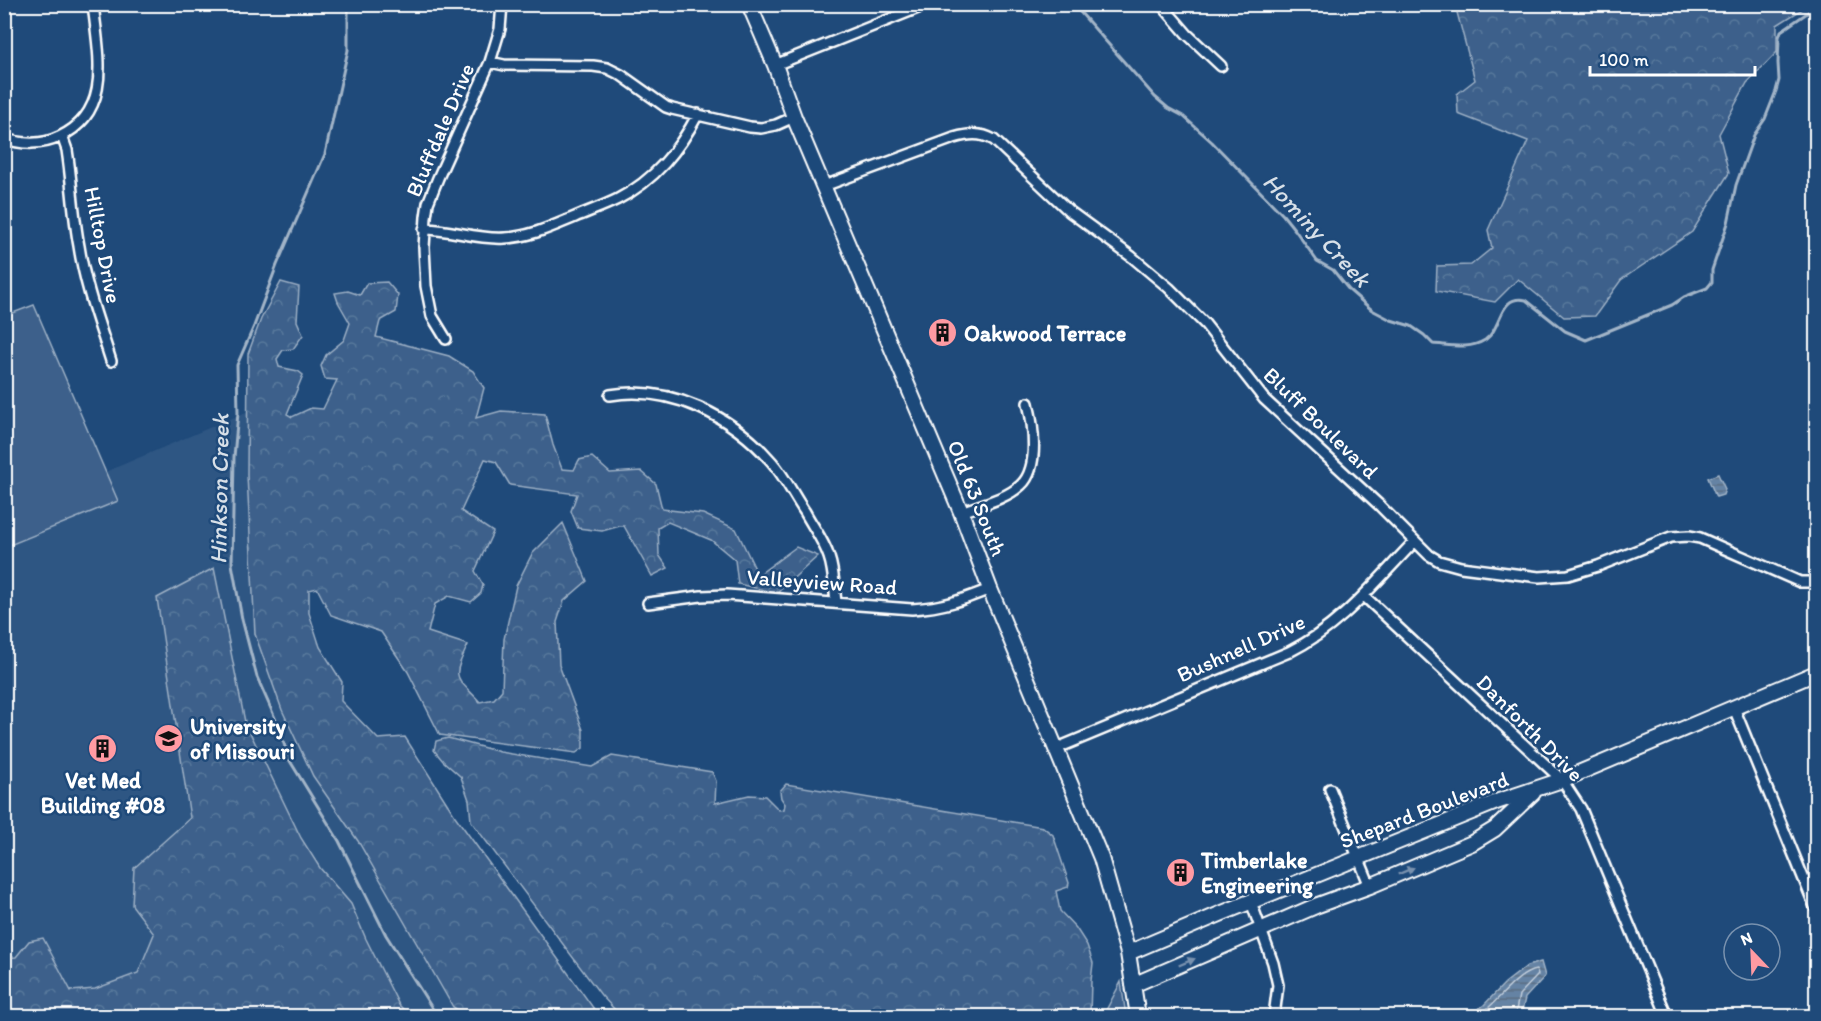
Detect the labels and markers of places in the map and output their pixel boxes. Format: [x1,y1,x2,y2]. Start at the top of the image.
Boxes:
building icon: Oakwood Terrace [927,317,959,349]
place label: Oakwood Terrace [964,320,1127,347]
place label: University of Missouri [190,713,295,765]
school or university icon: University of Missouri [153,723,185,755]
building icon: Vet Med Building #08 [87,732,119,764]
place label: Vet Med Building #08 [41,767,165,819]
place label: Timberlake Engineering [1200,847,1314,899]
building icon: Timberlake Engineering [1164,857,1196,889]

